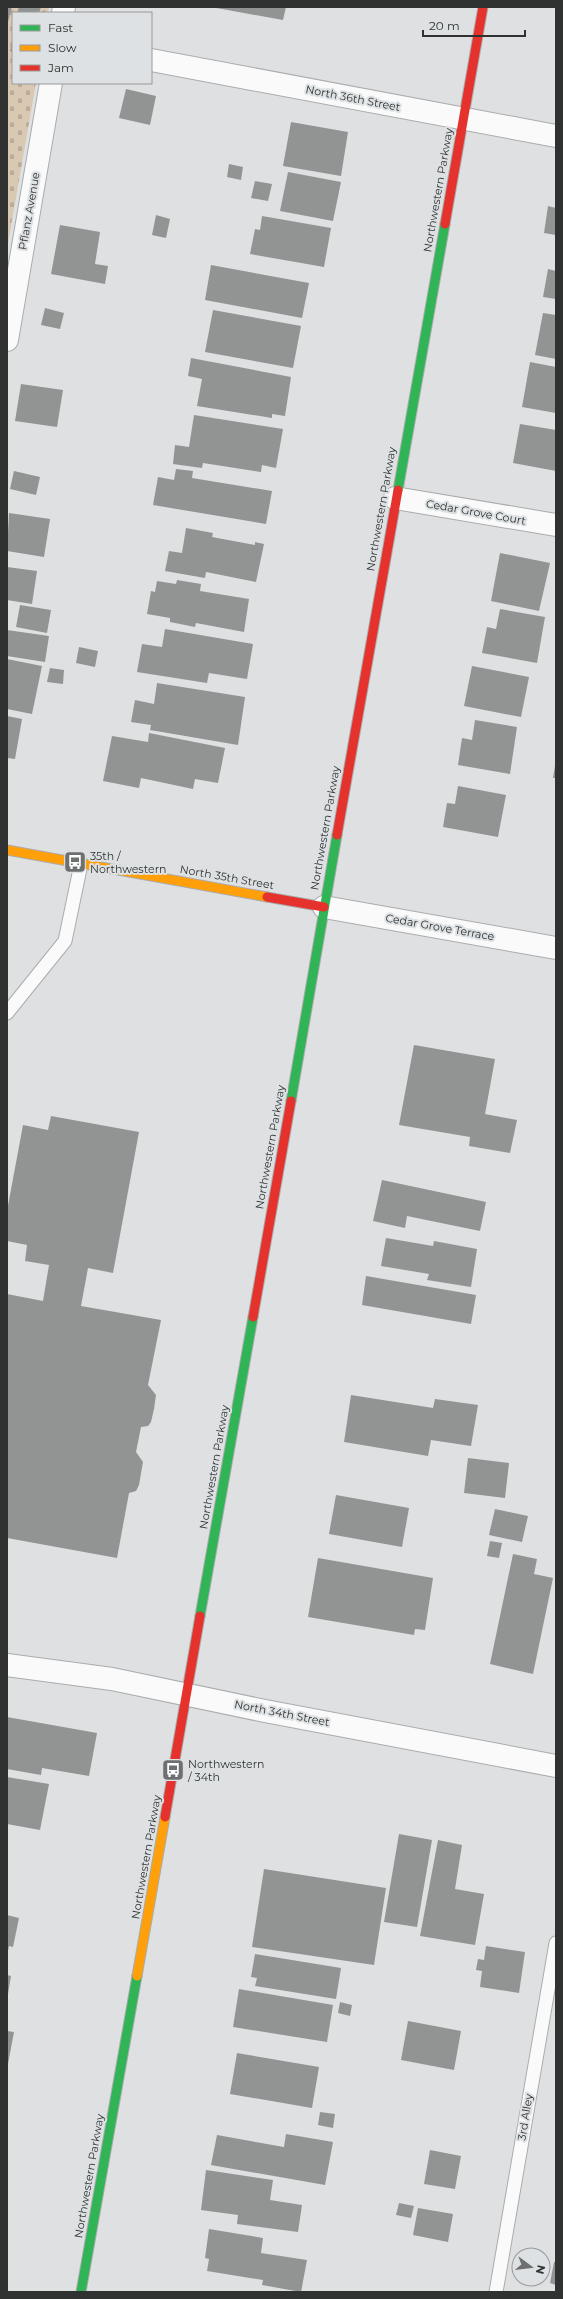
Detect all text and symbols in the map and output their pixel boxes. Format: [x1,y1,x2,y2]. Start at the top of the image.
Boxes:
legend [12,12,152,84]
scale bar [423,12,525,38]
text: 20 m [429,18,460,33]
text: Fast [48,20,73,35]
text: Slow [48,40,77,55]
text: Jam [47,60,74,75]
street label: North 36th Street [304,82,402,114]
street label: Northwestern Parkway [420,127,456,253]
street label: Pflanz Avenue [15,171,43,251]
street label: Northwestern Parkway [363,446,399,572]
street label: Cedar Grove Court [425,496,528,528]
street label: Northwestern Parkway [307,765,343,891]
bus stop icon: 35th / Northwestern [62,849,88,875]
place label: 35th / Northwestern [90,849,166,876]
street label: North 35th Street [179,862,276,892]
street label: Cedar Grove Terrace [385,911,496,944]
street label: Northwestern Parkway [252,1084,288,1210]
street label: Northwestern Parkway [196,1404,232,1530]
street label: North 34th Street [233,1697,331,1729]
bus stop icon: Northwestern / 34th [160,1757,186,1783]
place label: Northwestern / 34th [187,1757,264,1784]
street label: Northwestern Parkway [128,1794,164,1920]
street label: 3rd Alley [514,2093,536,2141]
street label: Northwestern Parkway [71,2113,107,2239]
north arrow [511,2247,551,2287]
text: N [533,2263,549,2276]

